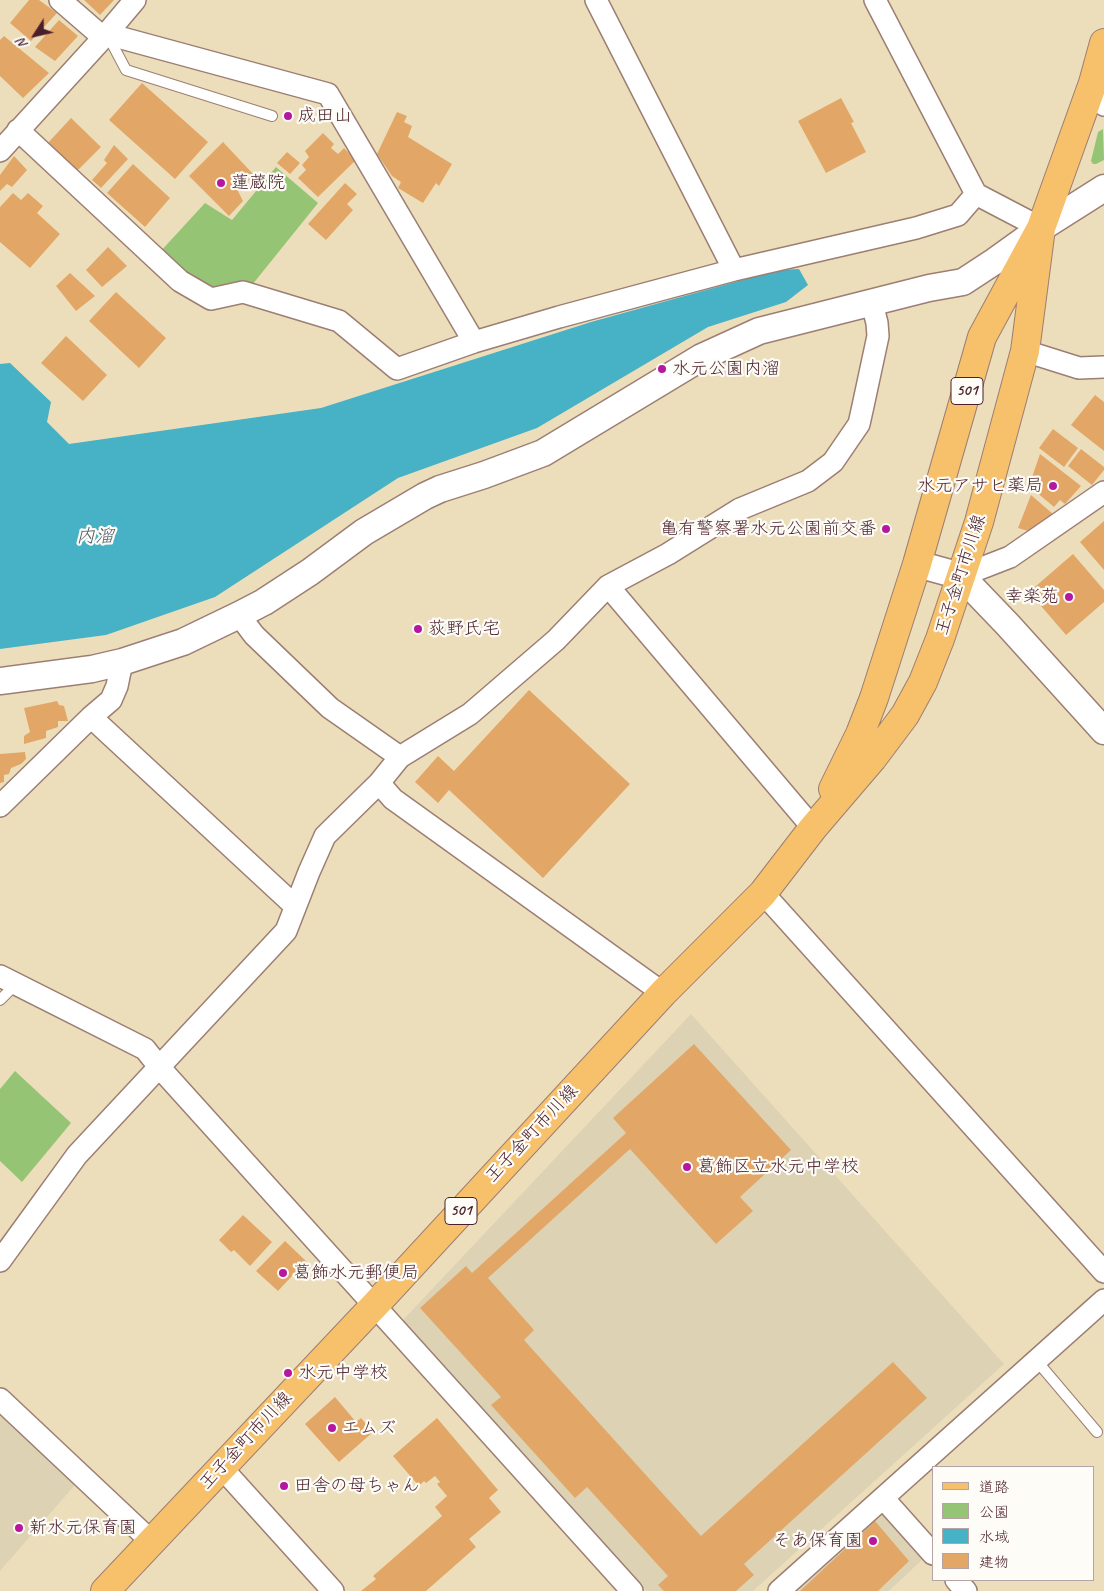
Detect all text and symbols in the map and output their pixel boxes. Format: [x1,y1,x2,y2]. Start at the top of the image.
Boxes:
north arrow [10,10,60,60]
text: N [13,35,32,52]
place label: 成田山 [298,105,352,127]
marker: 成田山 [282,110,294,122]
place label: 蓮蔵院 [231,172,285,194]
marker: 蓮蔵院 [215,177,227,189]
place label: 水元公園内溜 [672,358,780,380]
marker: 水元公園内溜 [656,363,668,375]
road number: 501 [951,378,983,404]
place label: 水元アサヒ薬局 [917,475,1043,497]
marker: 水元アサヒ薬局 [1047,480,1059,492]
street label: 王子金町市川線 [931,512,991,638]
place label: 亀有警察署水元公園前交番 [660,518,876,540]
marker: 亀有警察署水元公園前交番 [880,523,892,535]
water label: 内溜 [76,526,114,548]
place label: 幸楽苑 [1005,586,1059,608]
marker: 幸楽苑 [1063,591,1075,603]
place label: 荻野氏宅 [428,618,500,640]
marker: 荻野氏宅 [412,623,424,635]
street label: 王子金町市川線 [481,1081,583,1187]
place label: 葛飾区立水元中学校 [697,1156,859,1178]
marker: 葛飾区立水元中学校 [681,1161,693,1173]
road number: 501 [445,1198,477,1224]
place label: 葛飾水元郵便局 [293,1262,419,1284]
marker: 葛飾水元郵便局 [277,1267,289,1279]
place label: 水元中学校 [298,1362,388,1384]
marker: 水元中学校 [282,1367,294,1379]
street label: 王子金町市川線 [195,1388,297,1494]
place label: エムズ [342,1417,396,1439]
marker: エムズ [326,1422,338,1434]
legend [932,1466,1094,1581]
place label: 田舎の母ちゃん [294,1475,420,1497]
text: 道路 [979,1478,1009,1497]
marker: 田舎の母ちゃん [278,1480,290,1492]
text: 公園 [979,1503,1009,1522]
place label: 新水元保育園 [29,1517,137,1539]
marker: 新水元保育園 [13,1522,25,1534]
text: 水域 [979,1528,1009,1547]
place label: そあ保育園 [773,1530,863,1552]
marker: そあ保育園 [867,1535,879,1547]
text: 建物 [979,1553,1009,1572]

